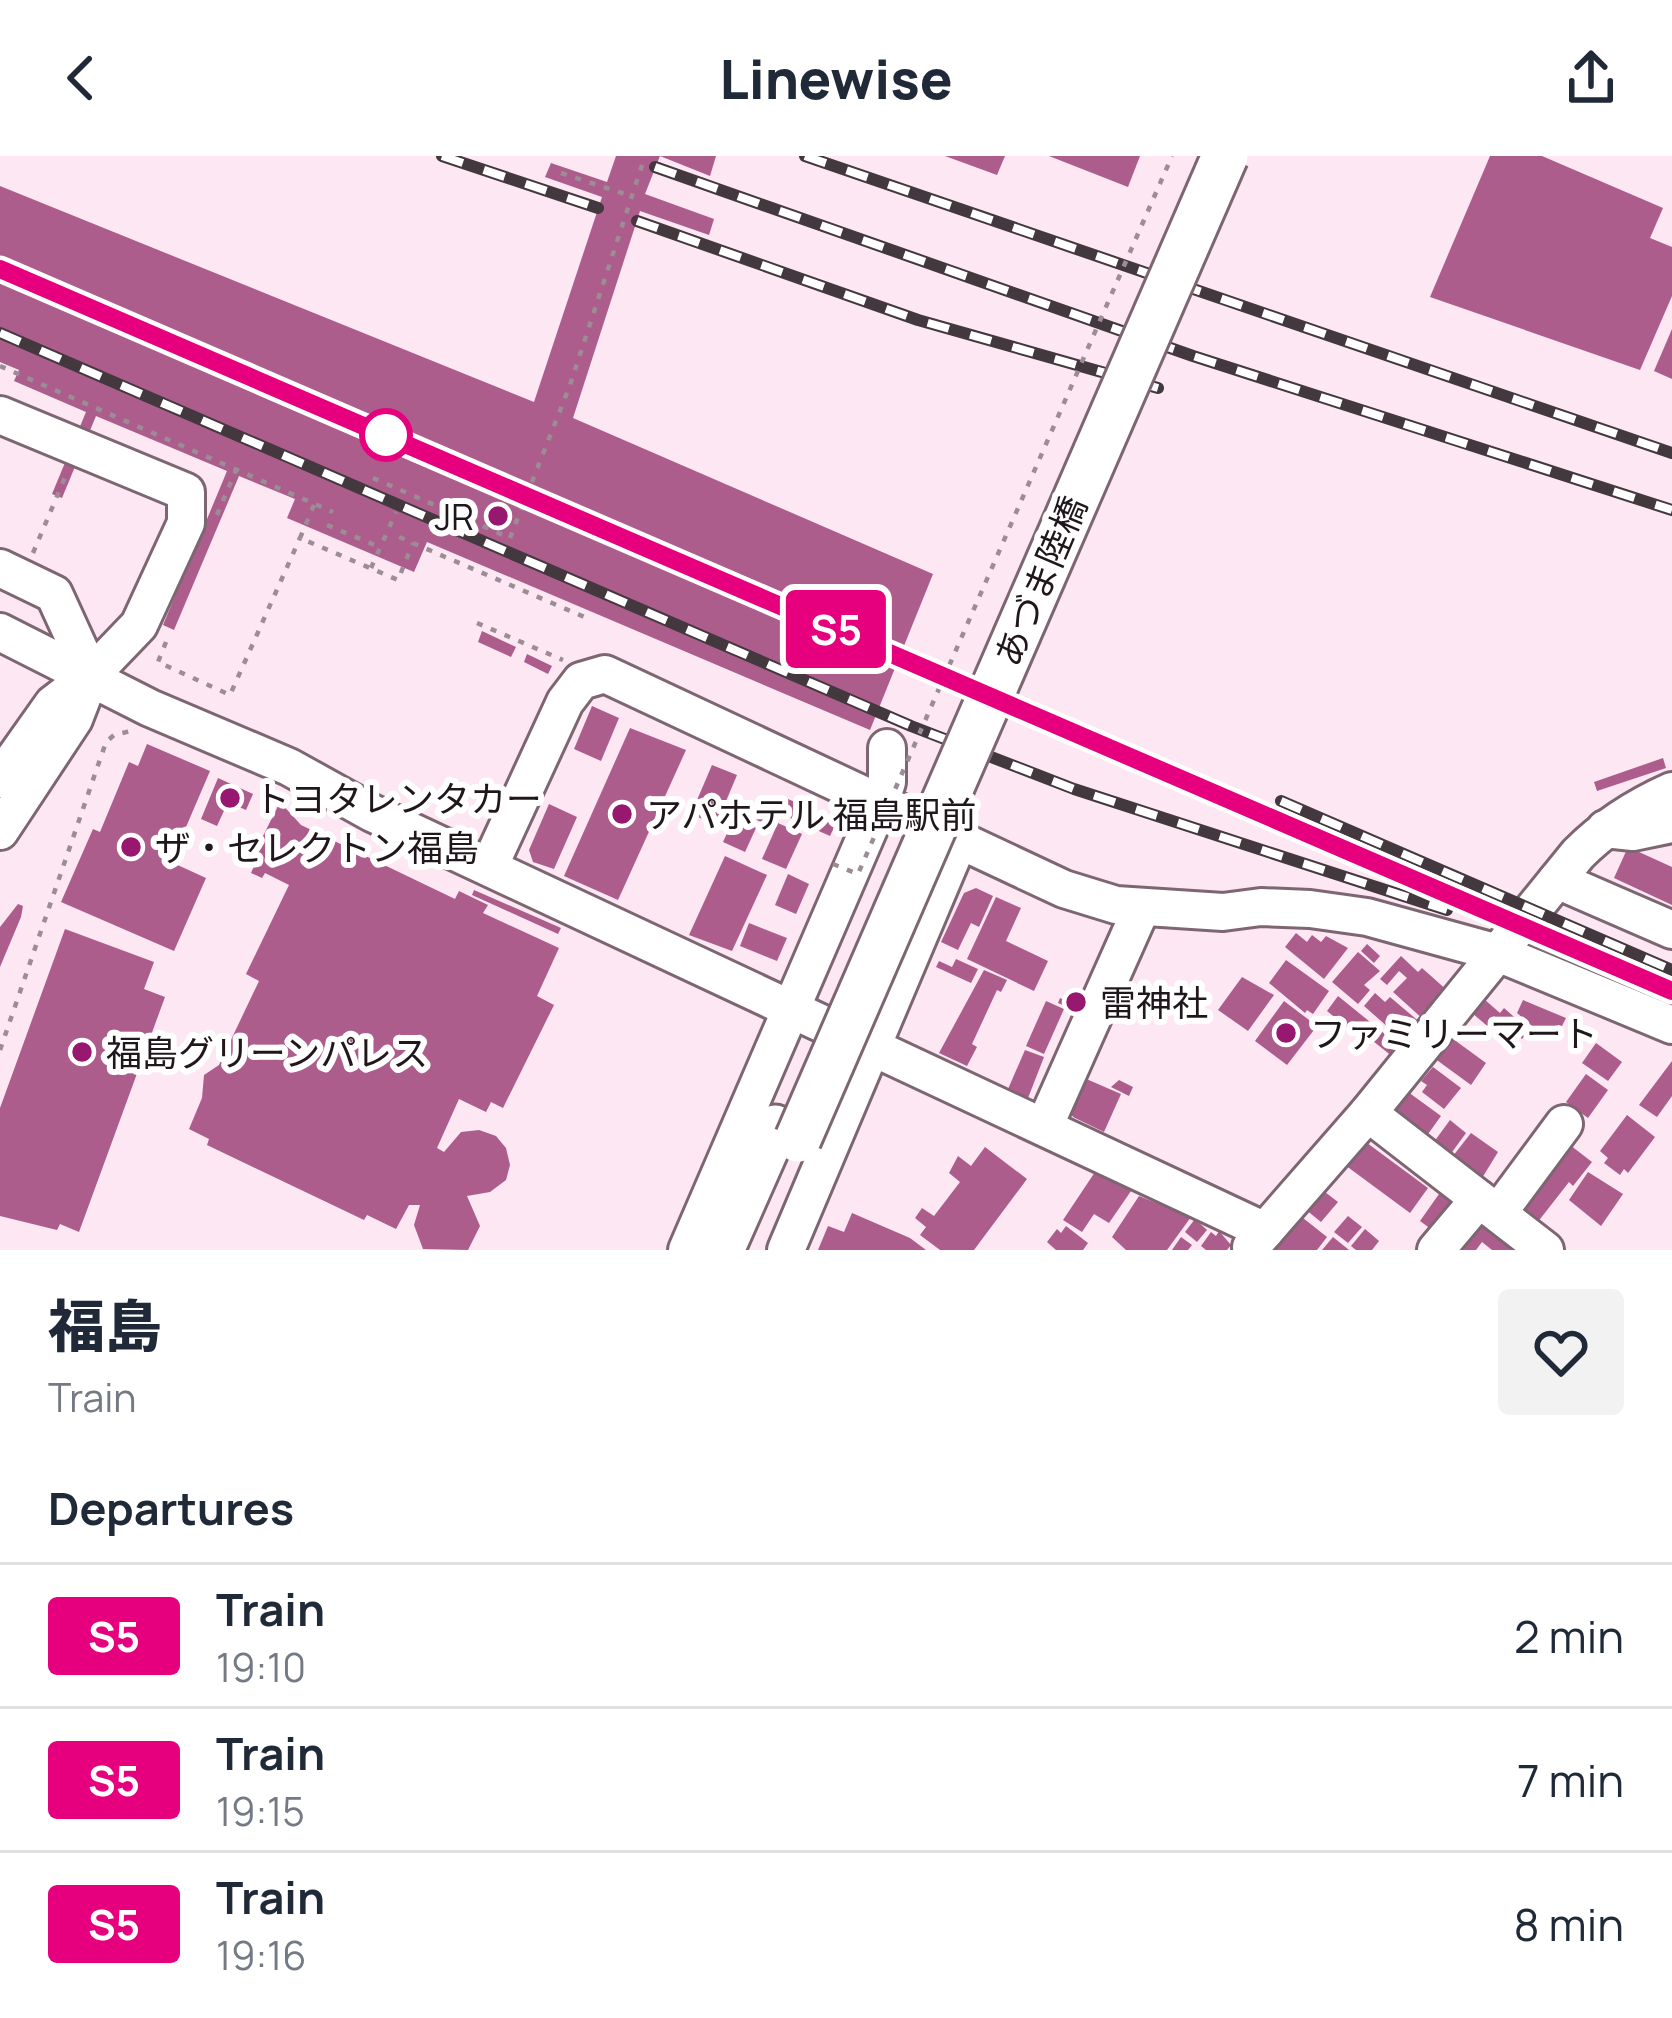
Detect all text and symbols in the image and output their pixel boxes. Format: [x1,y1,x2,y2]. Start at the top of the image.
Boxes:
text: Linewise [719,41,953,115]
icon: back [48,45,114,111]
icon: share [1558,45,1624,111]
unlabelled marker [361,410,411,460]
street label: あづま陸橋 [982,489,1098,673]
place label: JR [435,492,474,541]
marker: JR [485,503,511,529]
line badge: S5 [782,590,890,668]
text: S5 [810,600,862,658]
place label: トヨタレンタカー [254,774,542,823]
marker: トヨタレンタカー [217,785,243,811]
place label: アパホテル 福島駅前 [646,790,976,839]
marker: アパホテル 福島駅前 [609,801,635,827]
place label: ザ・セレクトン福島 [155,823,479,872]
marker: ザ・セレクトン福島 [118,834,144,860]
place label: 雷神社 [1100,978,1208,1027]
marker: 雷神社 [1063,989,1089,1015]
place label: ファミリーマート [1310,1009,1598,1058]
marker: ファミリーマート [1273,1020,1299,1046]
place label: 福島グリーンパレス [106,1028,428,1077]
marker: 福島グリーンパレス [69,1039,95,1065]
text: 福島 [48,1286,162,1364]
button: heart [1498,1289,1624,1415]
text: Train [48,1370,137,1424]
text: Departures [48,1477,294,1539]
text: Train [216,1578,325,1640]
text: 2 min [1514,1605,1624,1667]
text: S5 [88,1607,140,1665]
text: 19:10 [216,1640,306,1694]
text: Train [216,1722,325,1784]
text: 7 min [1517,1749,1624,1811]
text: S5 [88,1751,140,1809]
text: 19:15 [216,1784,305,1838]
text: Train [216,1866,325,1928]
text: 8 min [1513,1893,1624,1955]
text: S5 [88,1895,140,1953]
text: 19:16 [216,1928,306,1982]

